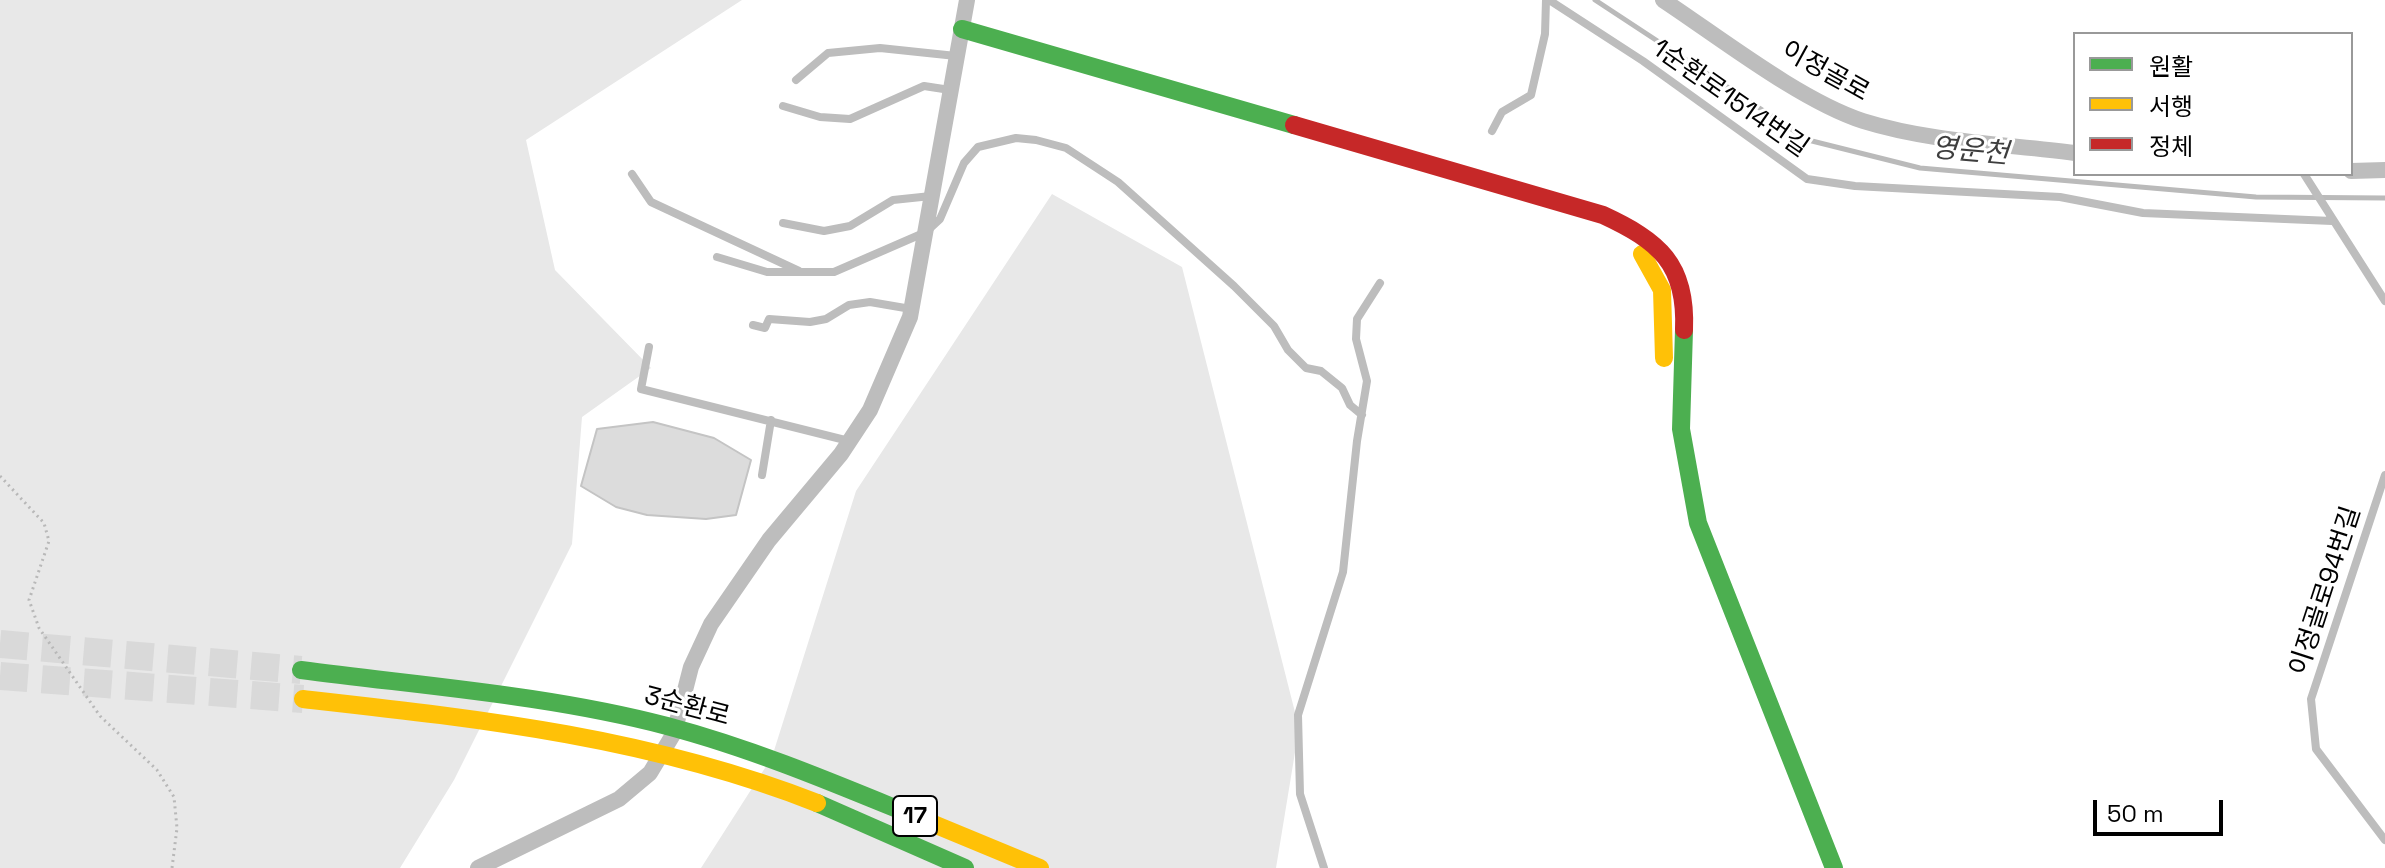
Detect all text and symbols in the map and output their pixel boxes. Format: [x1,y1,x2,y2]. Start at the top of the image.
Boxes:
legend [2073,32,2353,176]
street label: 1순환로1514번길 [1646,34,1814,164]
street label: 이정골로 [1776,35,1874,109]
text: 원활 [2149,51,2193,82]
text: 서행 [2149,91,2193,122]
text: 정체 [2149,131,2193,162]
water label: 영운천 [1930,132,2010,172]
street label: 이정골로94번길 [2284,503,2368,679]
street label: 3순환로 [641,681,733,733]
scale bar [2097,784,2227,834]
road number: 17 [893,796,937,836]
text: 50 m [2107,798,2164,829]

